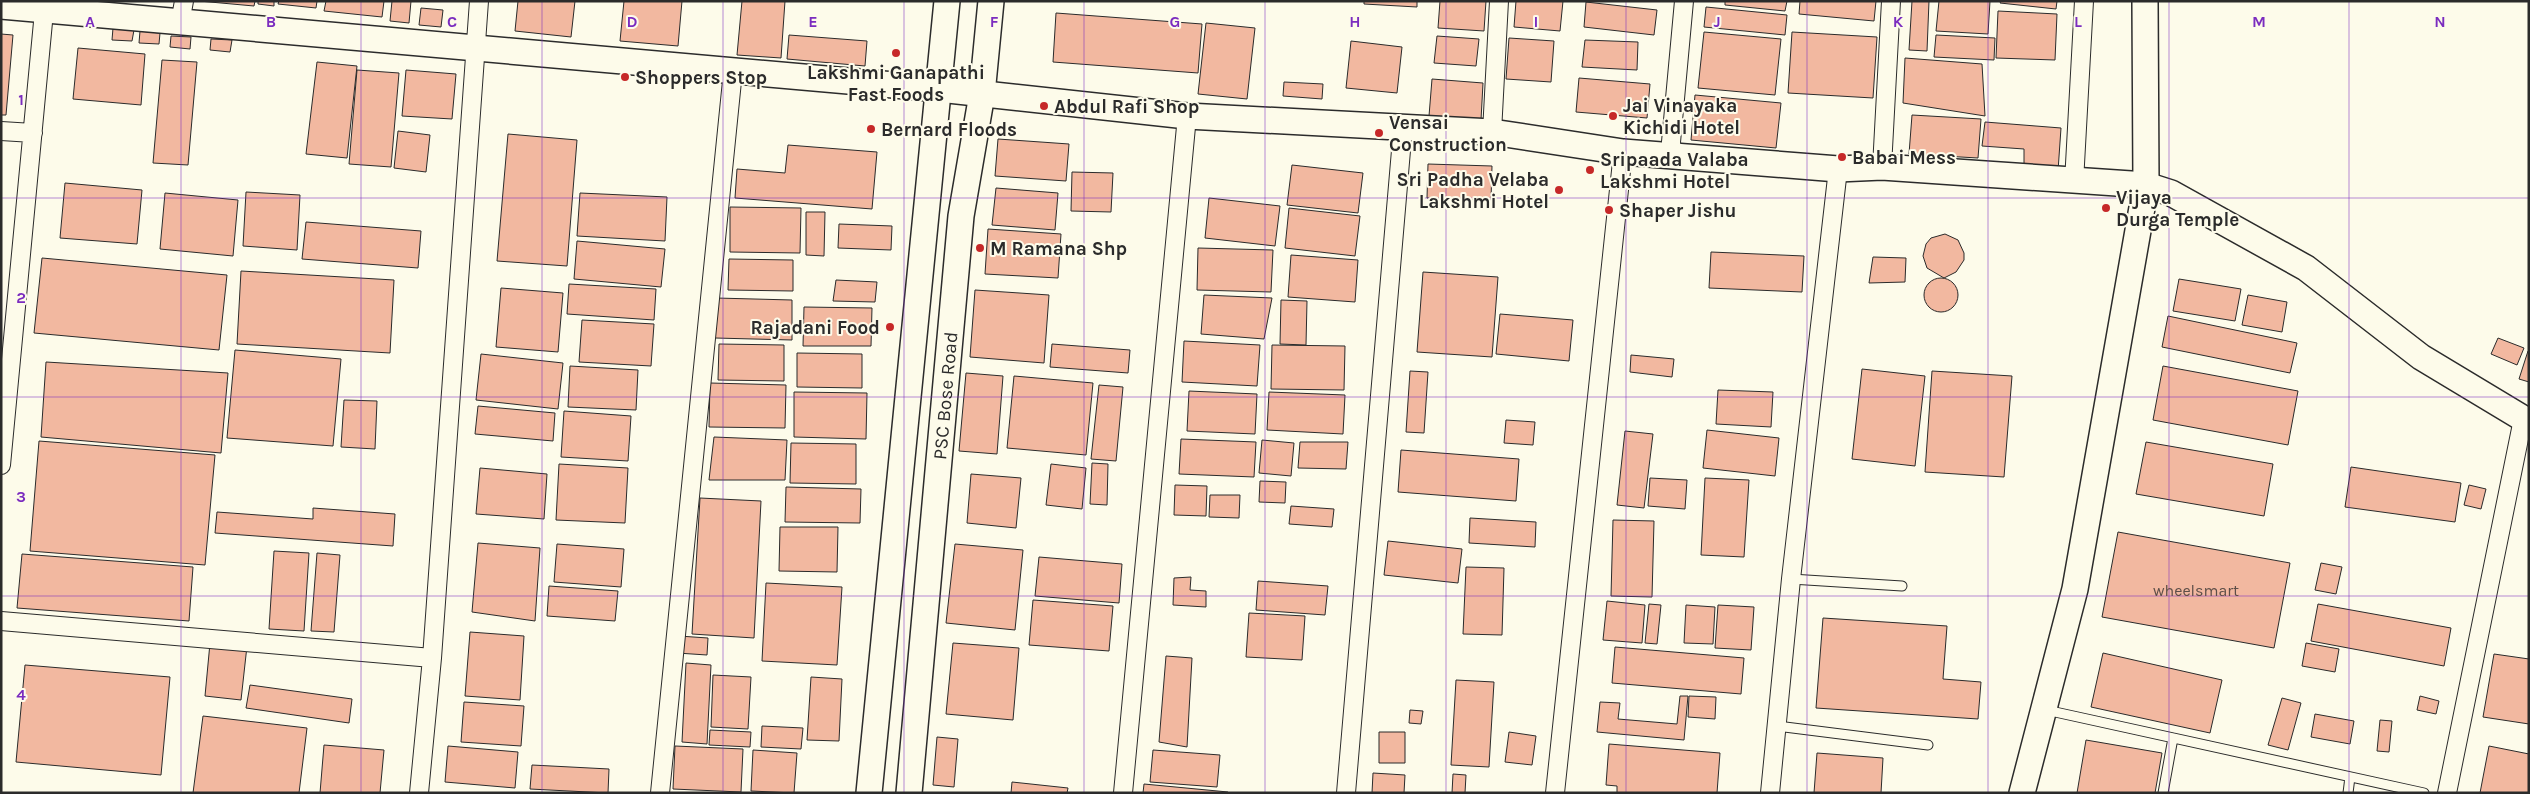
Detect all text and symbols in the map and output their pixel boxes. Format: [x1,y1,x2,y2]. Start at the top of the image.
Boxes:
text: A [85,12,95,31]
text: B [266,12,276,31]
text: C [447,12,457,31]
text: D [627,12,638,31]
text: E [808,12,818,31]
text: F [990,12,999,31]
text: G [1170,12,1180,31]
text: H [1349,12,1361,31]
text: I [1534,12,1538,31]
text: J [1713,12,1721,31]
text: K [1893,12,1904,31]
text: L [2074,12,2082,31]
text: M [2252,12,2266,31]
text: N [2434,12,2446,31]
marker: Lakshmi Ganapathi Fast Foods [890,47,902,59]
place label: Lakshmi Ganapathi Fast Foods [807,62,985,106]
place label: Shoppers Stop [635,67,767,89]
marker: Shoppers Stop [619,71,631,83]
text: 1 [18,90,24,109]
place label: Jai Vinayaka Kichidi Hotel [1623,95,1740,139]
place label: Abdul Rafi Shop [1054,96,1199,118]
marker: Abdul Rafi Shop [1038,100,1050,112]
marker: Jai Vinayaka Kichidi Hotel [1607,110,1619,122]
place label: Vensai Construction [1389,112,1507,156]
place label: Bernard Floods [881,119,1017,141]
marker: Bernard Floods [865,123,877,135]
marker: Vensai Construction [1373,127,1385,139]
place label: Babai Mess [1852,147,1956,169]
place label: Sripaada Valaba Lakshmi Hotel [1600,149,1749,193]
marker: Babai Mess [1836,151,1848,163]
marker: Sripaada Valaba Lakshmi Hotel [1584,164,1596,176]
place label: Sri Padha Velaba Lakshmi Hotel [1396,169,1549,213]
marker: Sri Padha Velaba Lakshmi Hotel [1553,184,1565,196]
place label: Vijaya Durga Temple [2116,187,2239,231]
place label: Shaper Jishu [1619,200,1736,222]
marker: Vijaya Durga Temple [2100,202,2112,214]
marker: Shaper Jishu [1603,204,1615,216]
place label: M Ramana Shp [990,238,1127,260]
marker: M Ramana Shp [974,242,986,254]
text: 2 [16,288,26,307]
place label: Rajadani Food [751,317,880,339]
marker: Rajadani Food [884,321,896,333]
street label: PSC Bose Road [929,331,963,461]
text: 3 [16,487,26,506]
house number: wheelsmart [2153,581,2239,600]
text: 4 [16,685,26,704]

